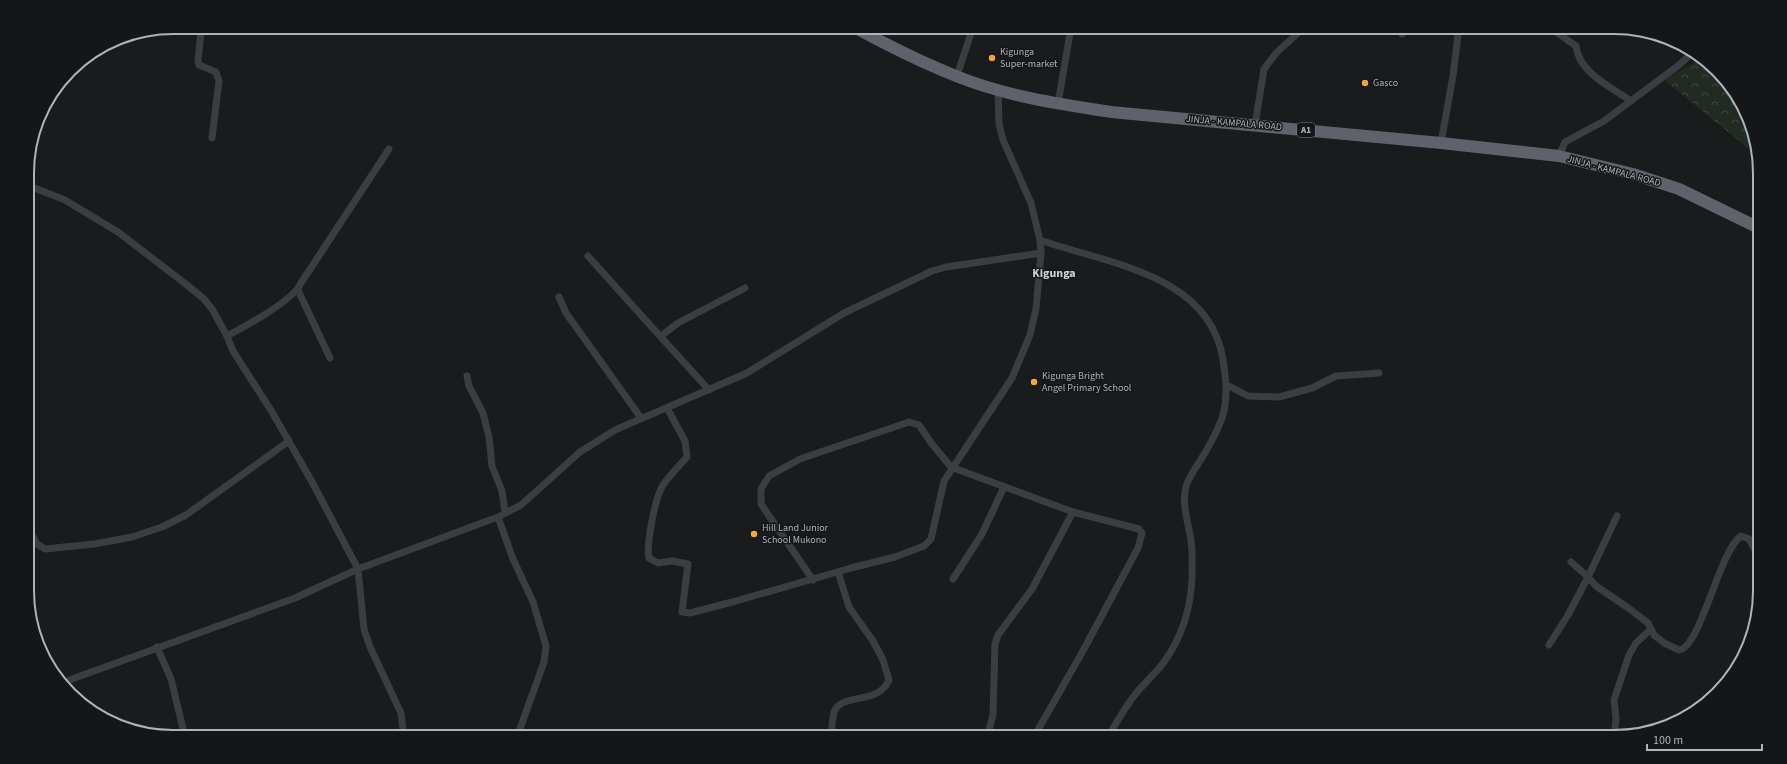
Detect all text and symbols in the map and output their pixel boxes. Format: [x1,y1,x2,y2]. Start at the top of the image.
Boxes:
place label: Kigunga Super-market [1000,45,1058,71]
marker: Kigunga Super-market [987,53,997,63]
place label: Gasco [1373,76,1398,90]
marker: Gasco [1360,78,1370,88]
street label: JINJA - KAMPALA ROAD [1185,112,1283,134]
road number: A1 [1297,123,1315,137]
street label: JINJA - KAMPALA ROAD [1566,152,1662,190]
district label: Kigunga [1032,265,1076,282]
place label: Kigunga Bright Angel Primary School [1042,369,1132,395]
marker: Kigunga Bright Angel Primary School [1029,377,1039,387]
place label: Hill Land Junior School Mukono [762,521,829,547]
marker: Hill Land Junior School Mukono [749,529,759,539]
scale bar [1647,726,1762,752]
text: 100 m [1653,732,1683,749]

